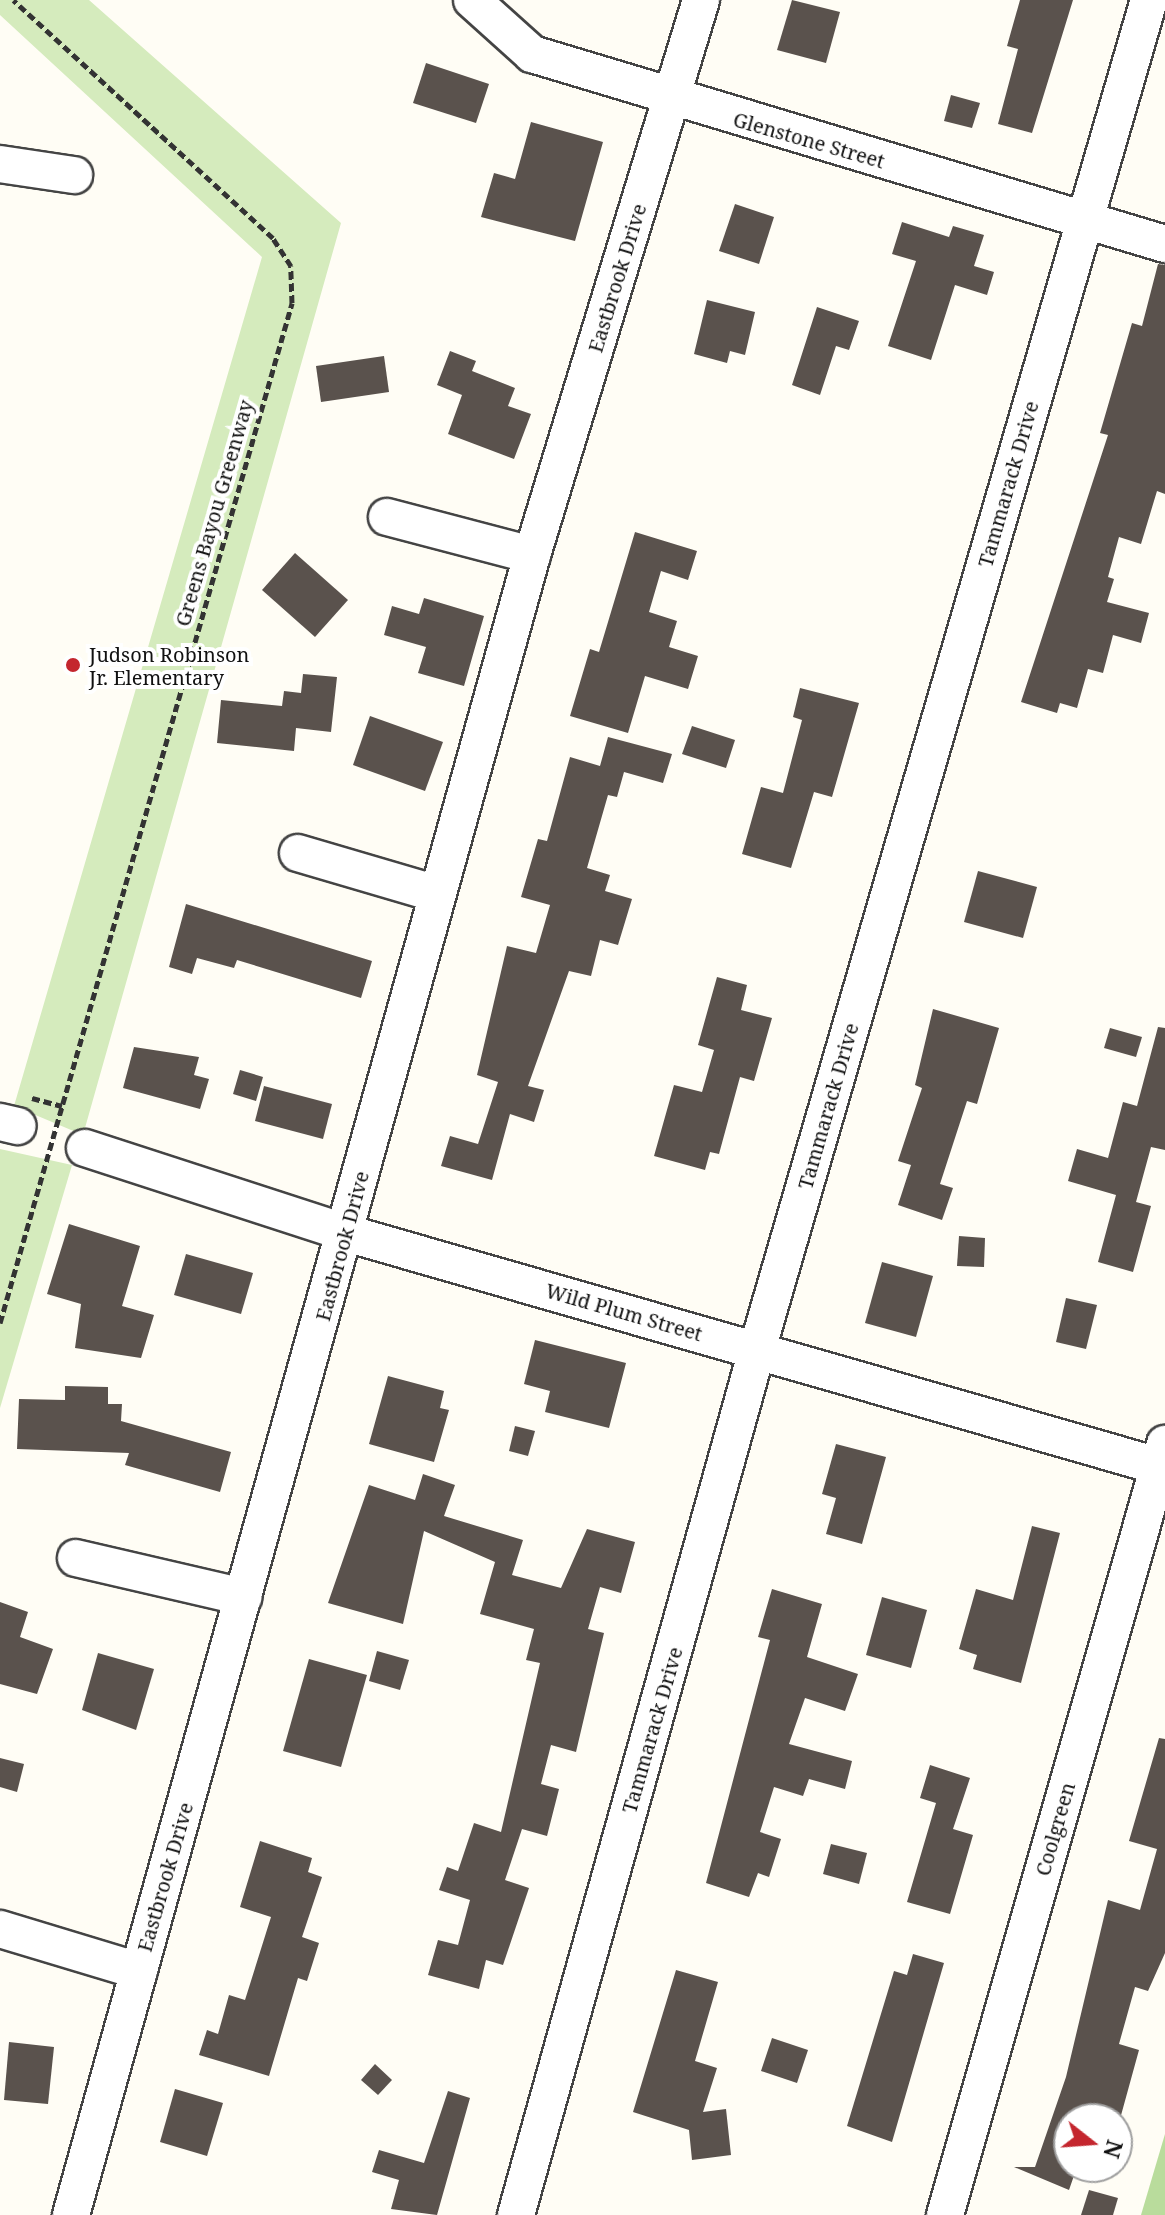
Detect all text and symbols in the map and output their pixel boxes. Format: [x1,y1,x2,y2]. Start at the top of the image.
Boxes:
street label: Glenstone Street [731,107,887,173]
street label: Eastbrook Drive [583,201,651,355]
street label: Greens Bayou Greenway [170,397,258,629]
street label: Tammarack Drive [973,398,1043,570]
place label: Judson Robinson Jr. Elementary [89,642,249,689]
marker: Judson Robinson Jr. Elementary [64,656,82,674]
street label: Tammarack Drive [793,1020,863,1192]
street label: Eastbrook Drive [310,1168,374,1324]
street label: Wild Plum Street [543,1278,705,1346]
street label: Tammarack Drive [617,1644,687,1816]
street label: Coolgreen [1030,1780,1080,1878]
street label: Eastbrook Drive [132,1800,198,1954]
north arrow [1053,2103,1133,2183]
text: N [1097,2137,1131,2162]

